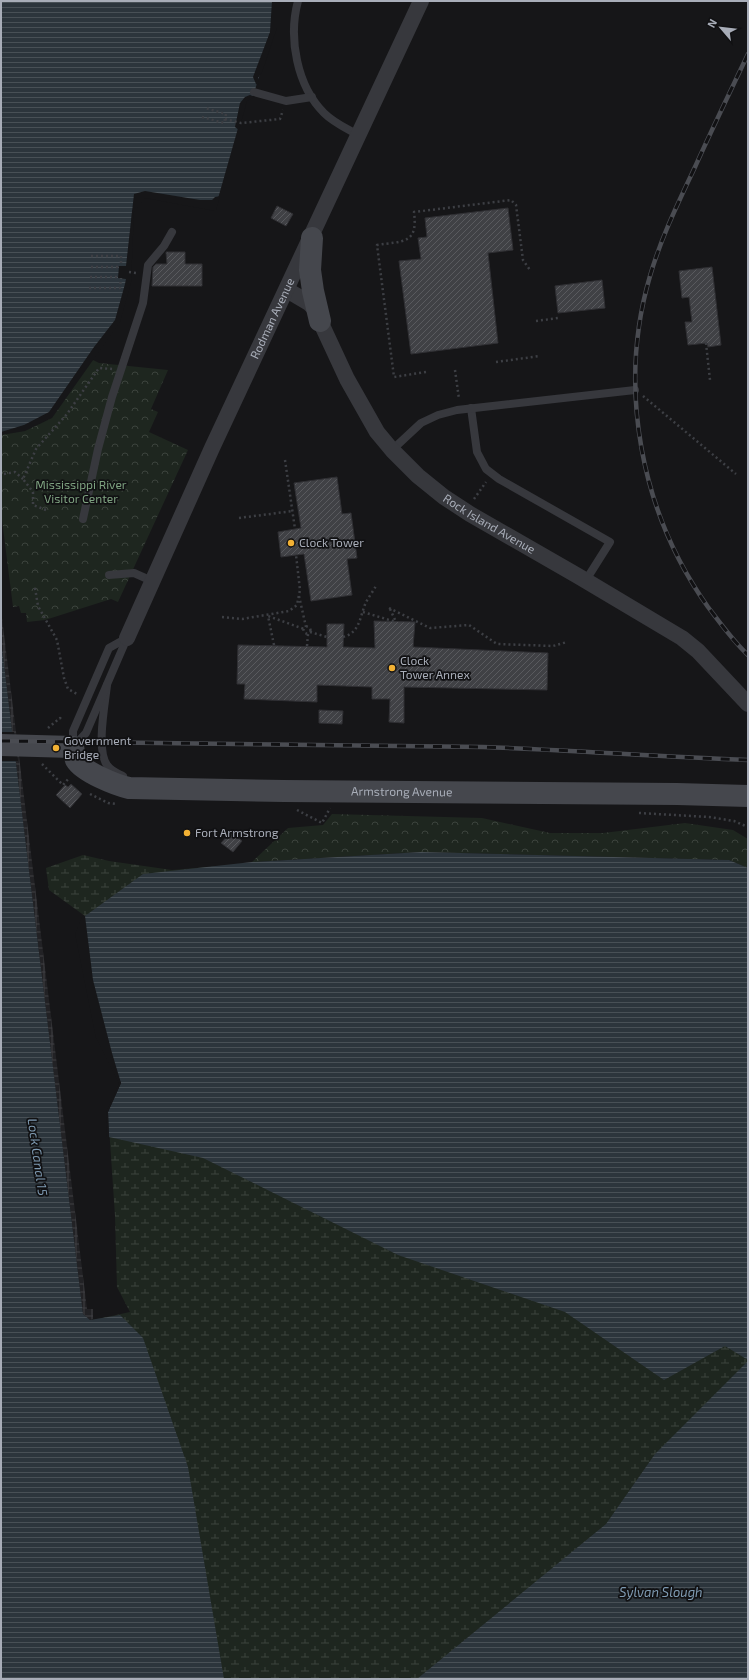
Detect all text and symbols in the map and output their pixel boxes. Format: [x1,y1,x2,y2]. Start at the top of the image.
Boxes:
north arrow [701,8,741,48]
text: N [704,16,719,30]
street label: Rodman Avenue [247,275,297,361]
park label: Mississippi River Visitor Center [35,477,127,505]
street label: Rock Island Avenue [441,490,538,556]
place label: Clock Tower [299,535,364,549]
marker: Clock Tower [286,538,296,548]
place label: Clock Tower Annex [400,653,471,681]
marker: Clock Tower Annex [387,663,397,673]
place label: Government Bridge [64,733,132,761]
marker: Government Bridge [51,743,61,753]
street label: Armstrong Avenue [351,784,452,798]
place label: Fort Armstrong [195,825,279,839]
marker: Fort Armstrong [182,828,192,838]
water label: Lock Canal 15 [25,1117,51,1197]
water label: Sylvan Slough [619,1584,703,1600]

